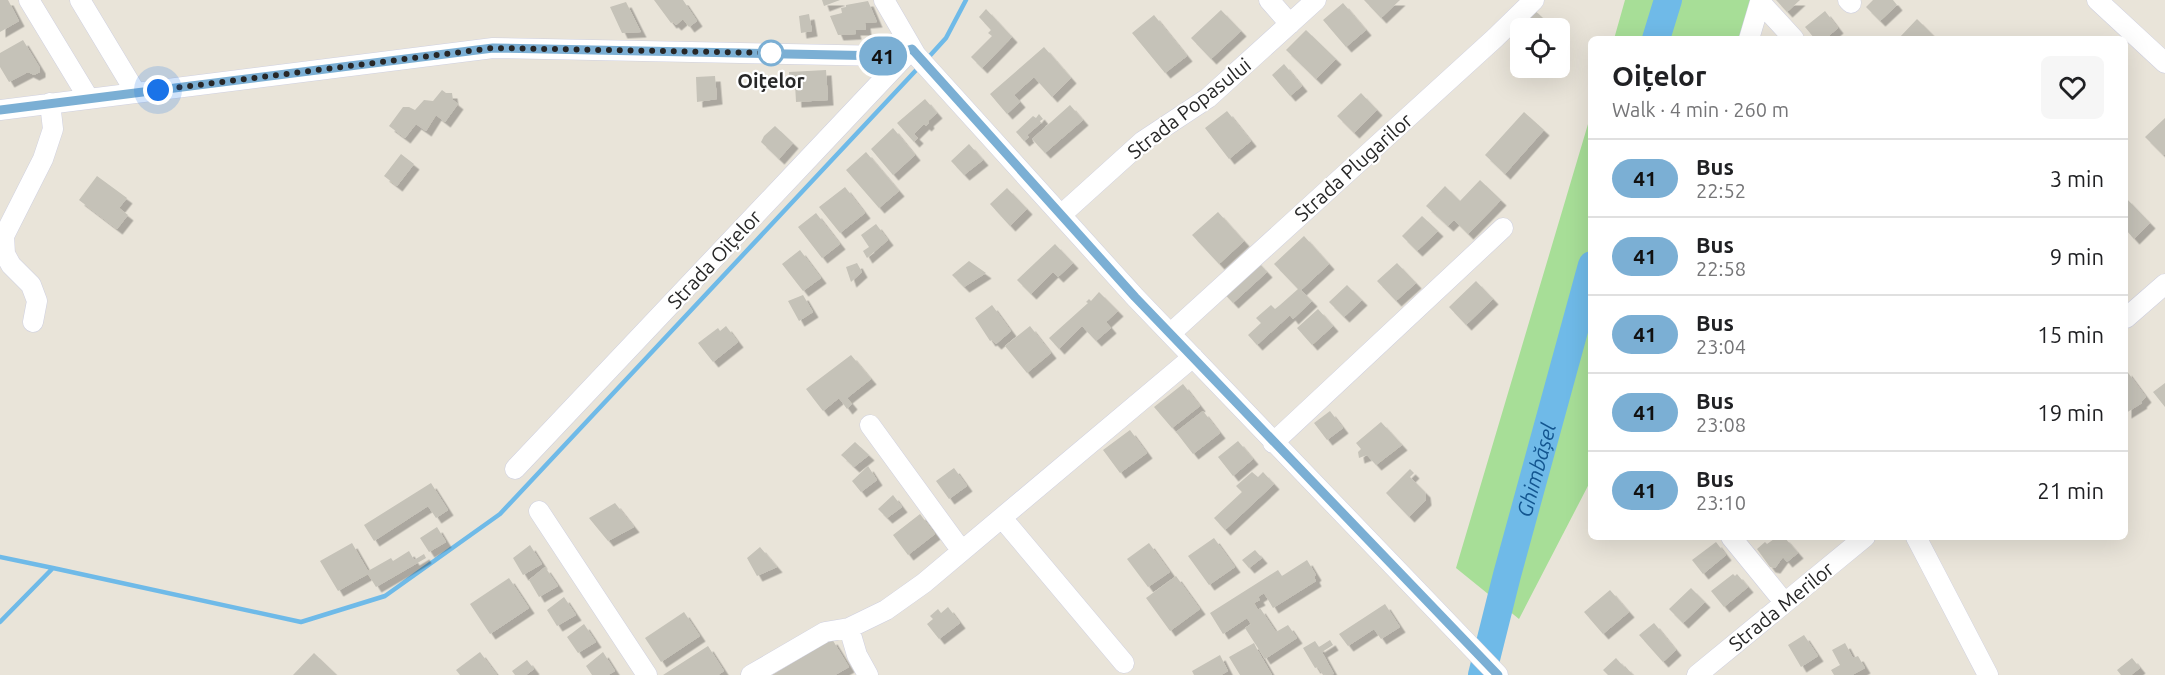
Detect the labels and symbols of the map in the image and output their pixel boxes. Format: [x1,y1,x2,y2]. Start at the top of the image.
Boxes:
line badge: 41 [856,36,910,76]
marker: Oițelor [758,40,784,66]
street label: Strada Popasului [1123,53,1255,163]
place label: Oițelor [737,69,806,92]
your location [143,75,173,105]
street label: Strada Plugarilor [1290,108,1417,226]
street label: Strada Oițelor [662,205,766,313]
water label: Ghimbășel [1511,420,1560,520]
street label: Strada Merilor [1724,556,1838,655]

